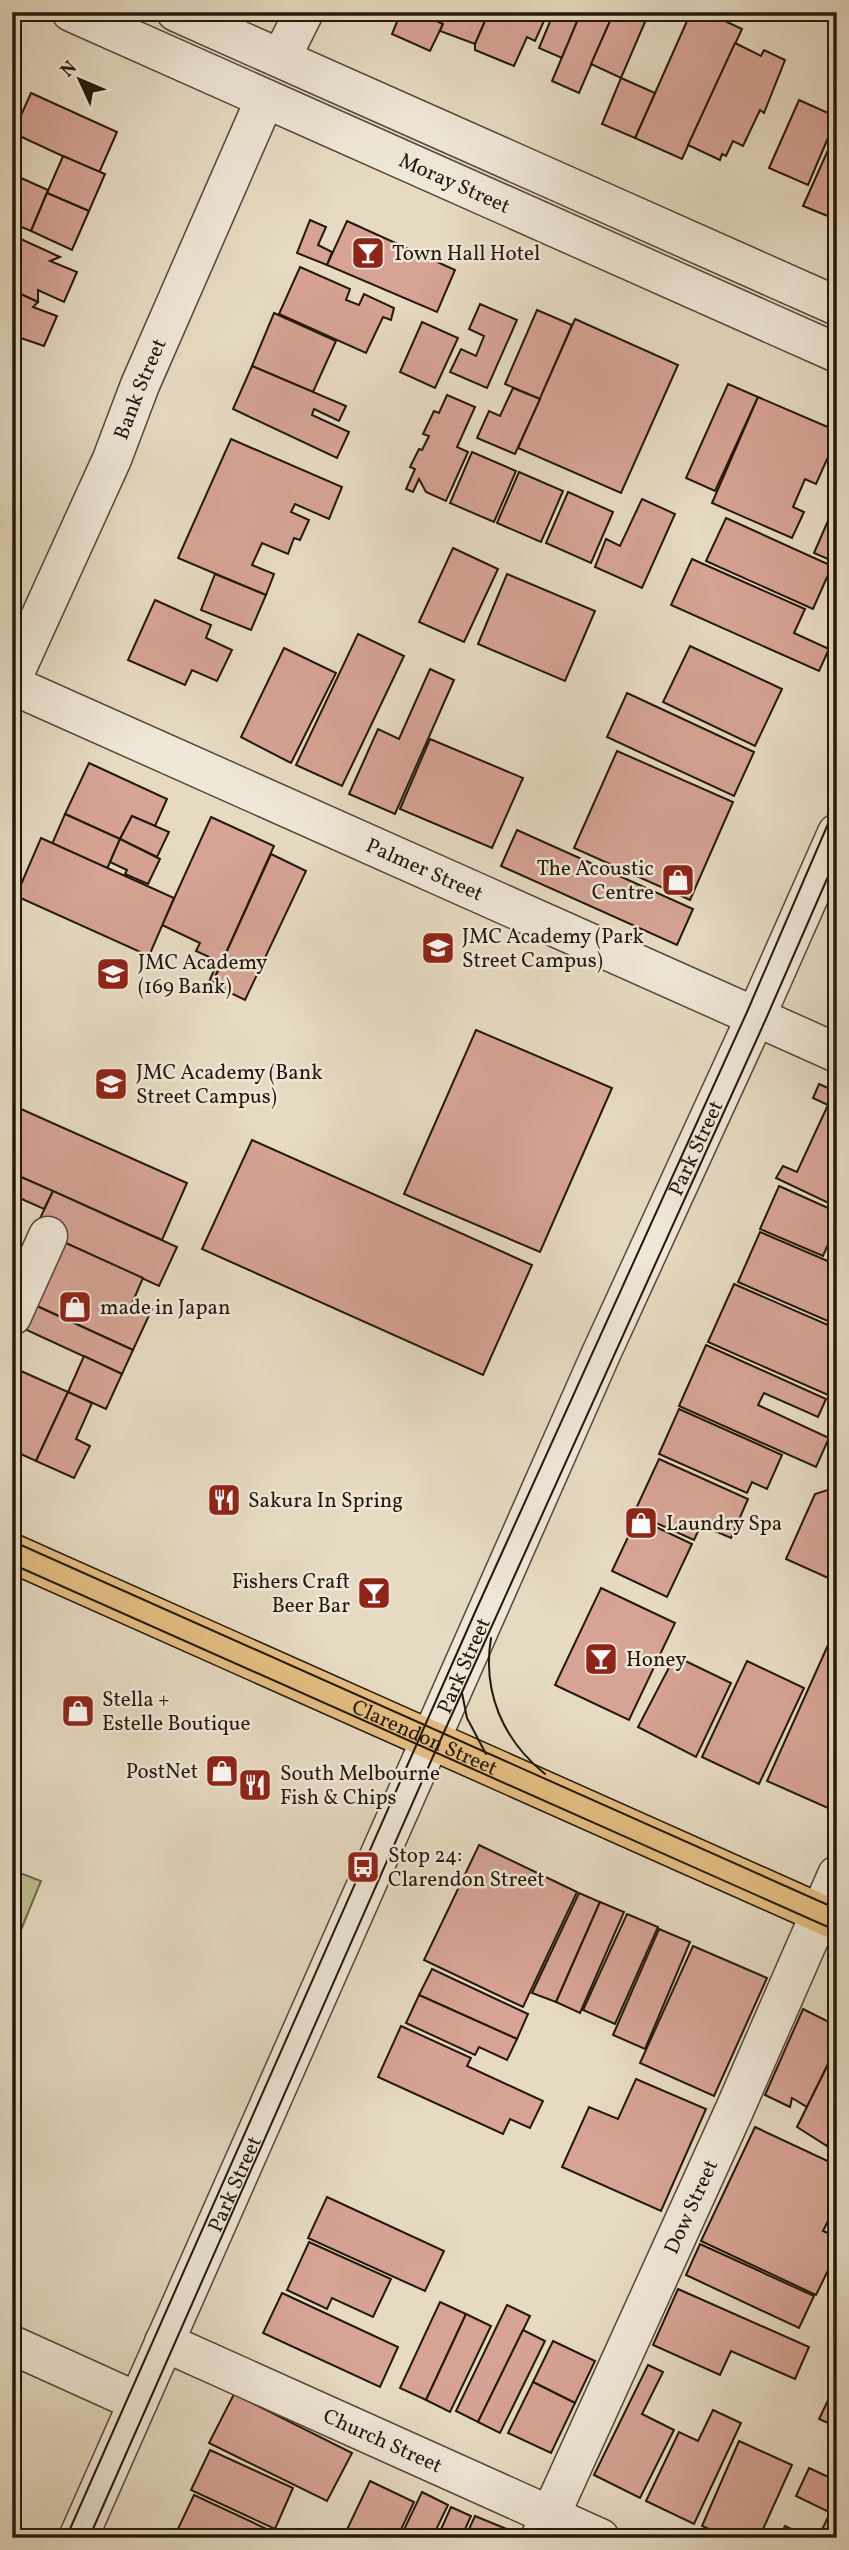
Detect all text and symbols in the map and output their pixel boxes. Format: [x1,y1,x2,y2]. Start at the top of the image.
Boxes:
north arrow [46,46,116,116]
text: N [55,55,83,84]
street label: Moray Street [394,147,514,222]
bar icon: Town Hall Hotel [349,234,387,272]
place label: Town Hall Hotel [392,240,540,269]
street label: Bank Street [108,334,175,444]
street label: Palmer Street [361,832,487,909]
place label: The Acoustic Centre [537,855,654,908]
shop icon: The Acoustic Centre [659,861,697,899]
place label: JMC Academy (Park Street Campus) [462,923,645,976]
school or university icon: JMC Academy (Park Street Campus) [419,929,457,967]
place label: JMC Academy (169 Bank) [138,949,268,1002]
school or university icon: JMC Academy (169 Bank) [94,955,132,993]
place label: JMC Academy (Bank Street Campus) [136,1059,323,1112]
school or university icon: JMC Academy (Bank Street Campus) [92,1065,130,1103]
street label: Park Street [662,1096,731,1201]
shop icon: made in Japan [56,1288,94,1326]
place label: made in Japan [100,1294,231,1323]
restaurant icon: Sakura In Spring [205,1481,243,1519]
place label: Sakura In Spring [248,1487,403,1516]
shop icon: Laundry Spa [622,1504,660,1542]
place label: Laundry Spa [666,1510,782,1539]
place label: Fishers Craft Beer Bar [232,1568,350,1621]
bar icon: Fishers Craft Beer Bar [355,1574,393,1612]
street label: Park Street [431,1613,499,1719]
bar icon: Honey [582,1640,620,1678]
place label: Honey [626,1646,687,1675]
place label: Stella + Estelle Boutique [102,1686,251,1739]
shop icon: Stella + Estelle Boutique [59,1692,97,1730]
street label: Clarendon Street [347,1693,502,1784]
shop icon: PostNet [203,1752,241,1790]
place label: PostNet [126,1758,198,1787]
place label: South Melbourne Fish & Chips [280,1760,440,1813]
restaurant icon: South Melbourne Fish & Chips [236,1766,274,1804]
place label: Stop 24: Clarendon Street [388,1842,545,1895]
bus stop icon: Stop 24: Clarendon Street [344,1848,382,1886]
street label: Park Street [202,2132,270,2237]
street label: Dow Street [658,2155,726,2259]
street label: Church Street [318,2402,446,2481]

